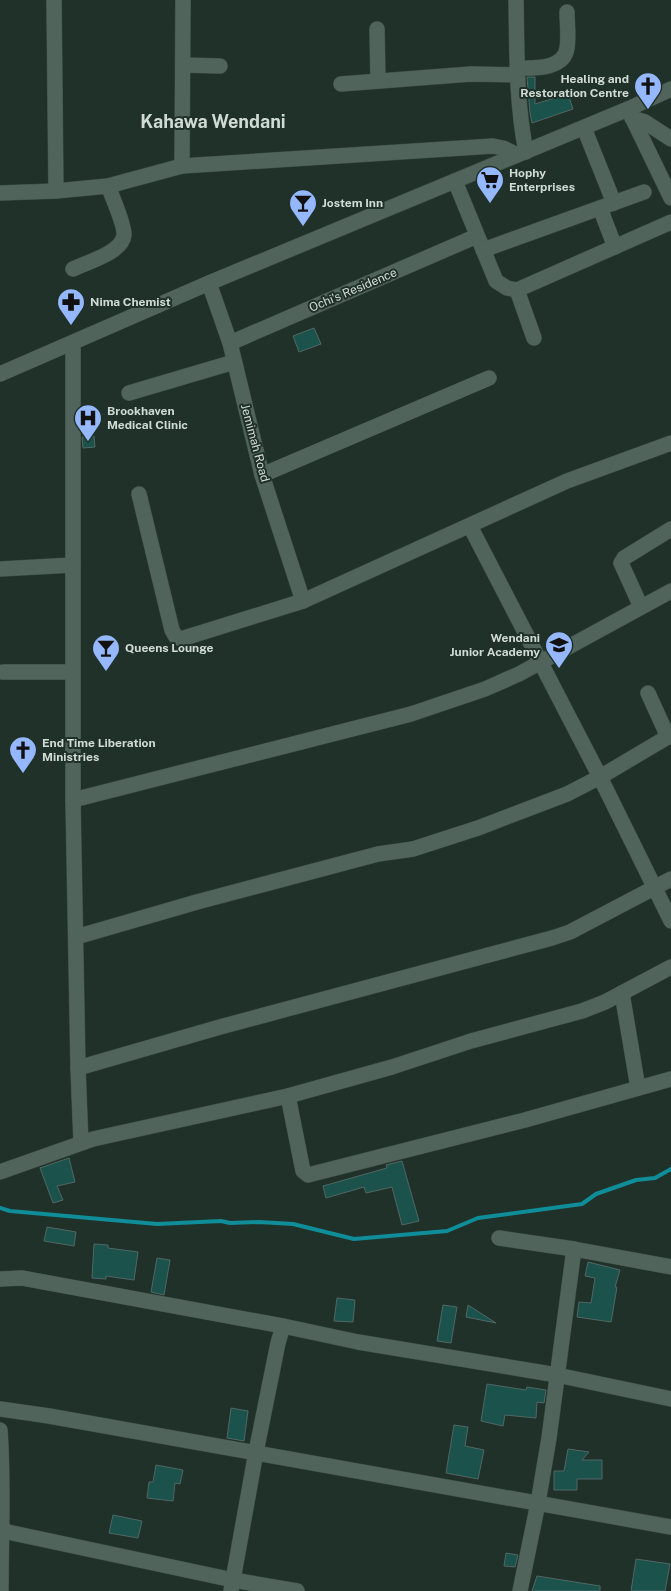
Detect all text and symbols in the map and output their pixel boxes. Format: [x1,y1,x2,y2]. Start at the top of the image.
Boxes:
church icon: Healing and Restoration Centre [633,71,663,110]
place label: Healing and Restoration Centre [520,72,629,100]
district label: Kahawa Wendani [140,111,286,132]
supermarket icon: Hophy Enterprises [475,165,505,204]
place label: Hophy Enterprises [509,166,575,194]
bar icon: Jostem Inn [288,188,318,227]
place label: Jostem Inn [322,196,383,210]
street label: Ochi's Residence [307,265,399,315]
pharmacy icon: Nima Chemist [56,287,86,326]
place label: Nima Chemist [90,295,171,309]
street label: Jemimah Road [238,402,272,484]
hospital icon: Brookhaven Medical Clinic [73,403,103,442]
place label: Brookhaven Medical Clinic [107,404,188,432]
school or university icon: Wendani Junior Academy [544,630,574,669]
place label: Wendani Junior Academy [450,631,540,659]
bar icon: Queens Lounge [91,633,121,672]
place label: Queens Lounge [125,641,214,655]
church icon: End Time Liberation Ministries [8,735,38,774]
place label: End Time Liberation Ministries [42,736,156,764]

